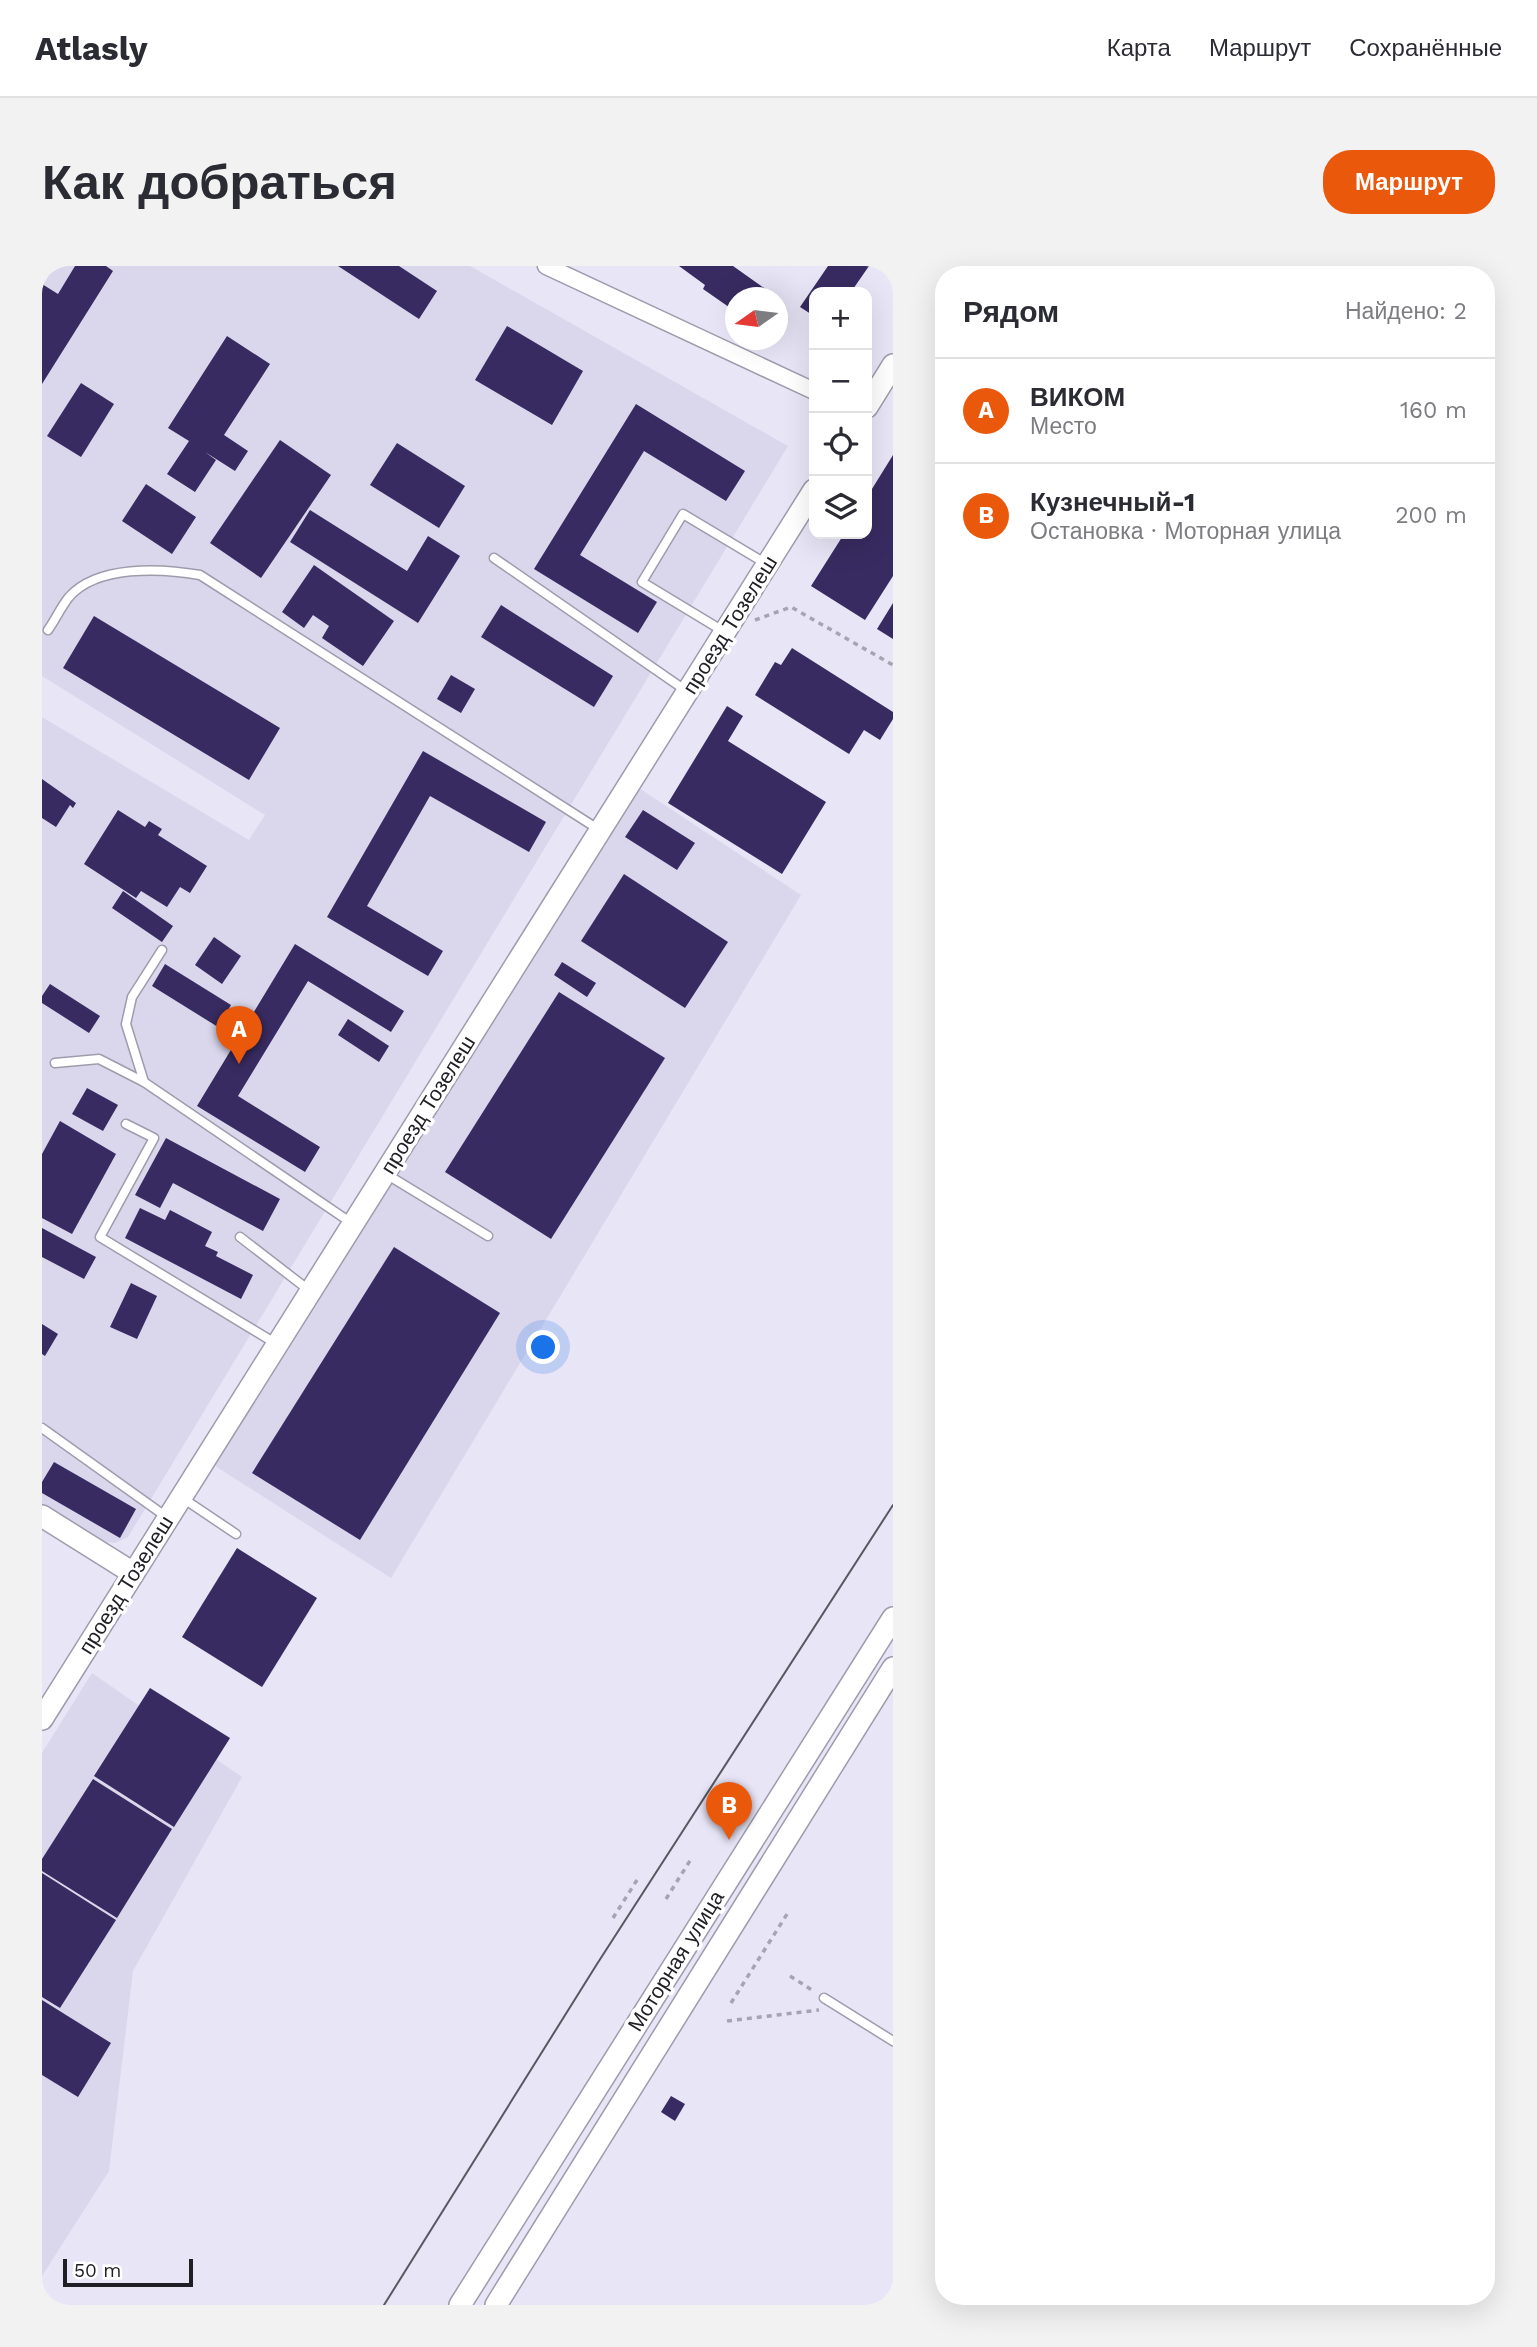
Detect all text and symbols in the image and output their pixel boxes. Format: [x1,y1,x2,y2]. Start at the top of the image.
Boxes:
text: Atlasly [35,29,147,68]
text: Карта [1107,34,1171,62]
text: Маршрут [1209,34,1311,62]
text: Сохранённые [1349,34,1502,62]
button: Маршрут [1323,150,1495,214]
text: Как добраться [42,153,397,211]
north arrow [725,287,788,350]
map controls [809,287,872,539]
button: + [809,287,872,350]
text: Рядом [963,294,1059,329]
text: Найдено: 2 [1345,298,1467,325]
button: − [809,350,872,413]
text: ВИКОМ [1030,382,1125,412]
text: A [978,397,994,424]
text: 160 m [1400,397,1467,424]
button: locate [809,413,872,476]
text: Место [1030,413,1097,440]
button: layers [809,476,872,539]
text: Кузнечный-1 [1030,487,1195,517]
text: B [978,502,994,529]
text: 200 m [1395,502,1467,529]
text: Остановка · Моторная улица [1030,518,1341,545]
street label: проезд Тозелеш [677,551,782,698]
pin: A [216,1006,262,1064]
street label: проезд Тозелеш [375,1031,480,1178]
your location [526,1330,560,1364]
street label: проезд Тозелеш [73,1511,178,1658]
pin: B [706,1782,752,1840]
street label: Моторная улица [622,1885,729,2036]
scale bar [63,2256,192,2288]
text: 50 m [74,2259,121,2282]

